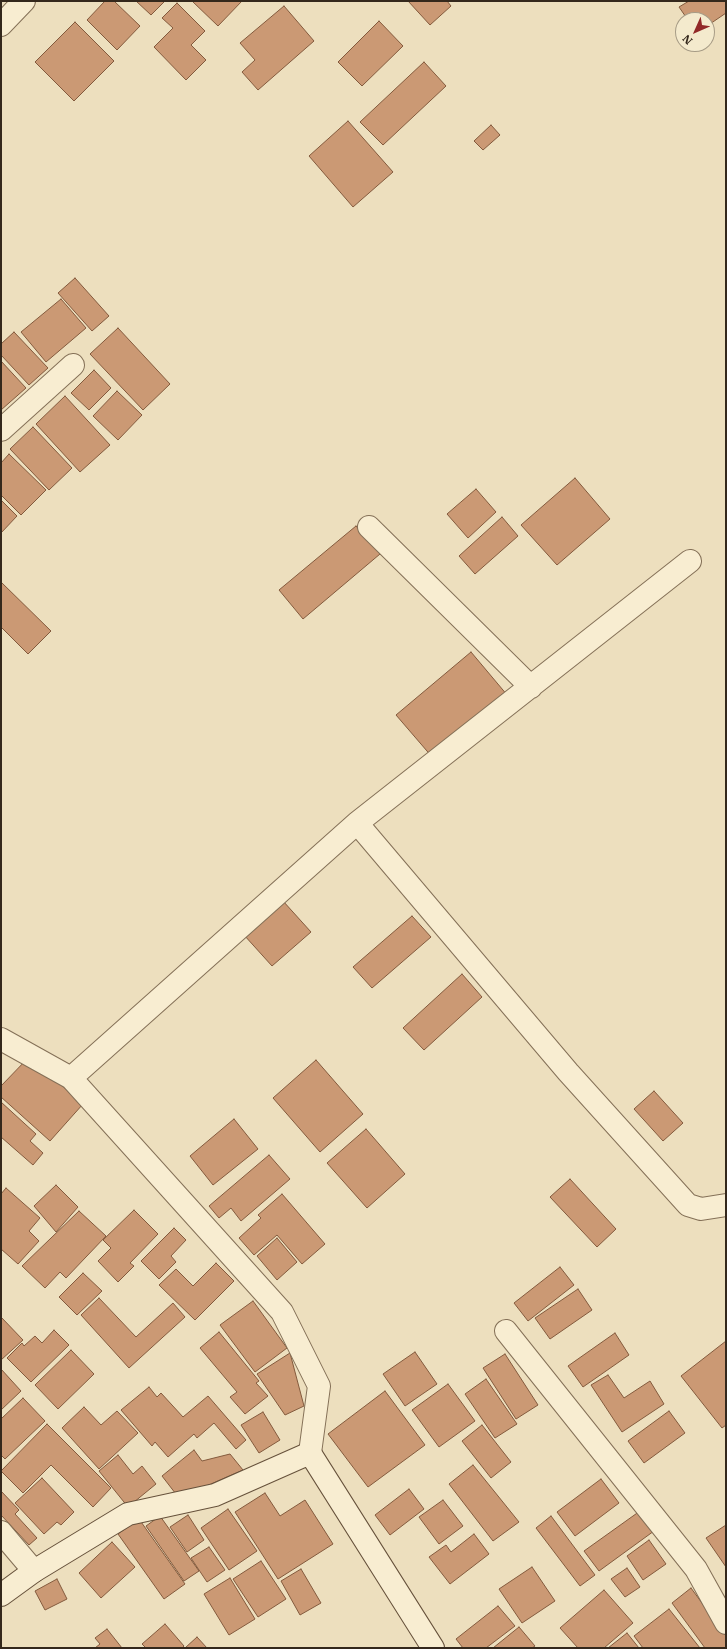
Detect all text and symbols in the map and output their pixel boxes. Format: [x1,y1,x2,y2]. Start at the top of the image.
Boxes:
north arrow [675,12,715,52]
text: N [679,32,695,48]

